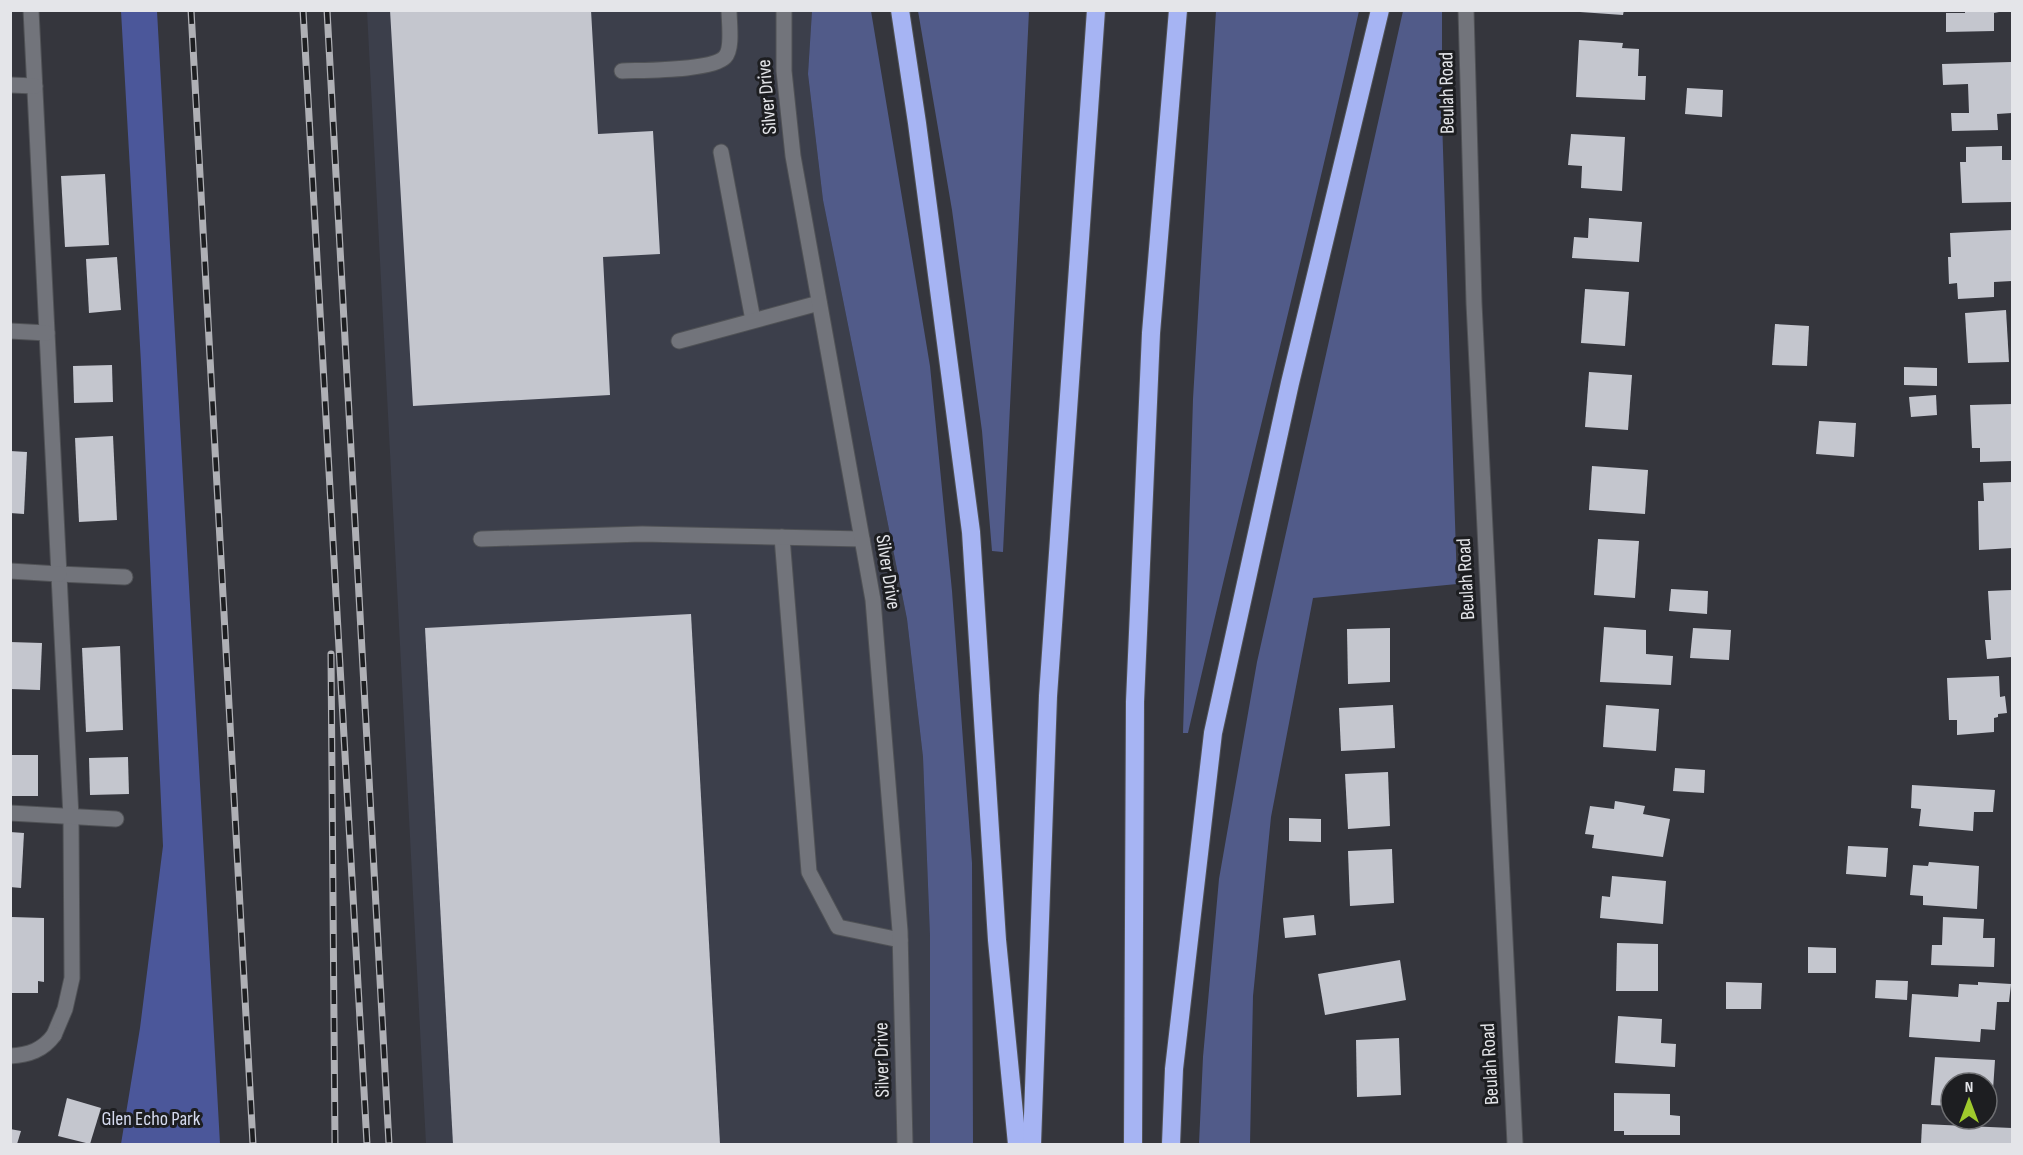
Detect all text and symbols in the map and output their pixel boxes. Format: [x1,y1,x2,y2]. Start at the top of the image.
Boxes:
street label: Beulah Road [1434,52,1460,134]
street label: Silver Drive [752,58,782,136]
street label: Silver Drive [870,533,906,611]
street label: Beulah Road [1452,538,1480,620]
street label: Silver Drive [869,1022,895,1098]
street label: Beulah Road [1476,1023,1504,1105]
north arrow [1939,1071,1999,1131]
text: N [1965,1078,1973,1097]
park label: Glen Echo Park [102,1107,201,1131]

